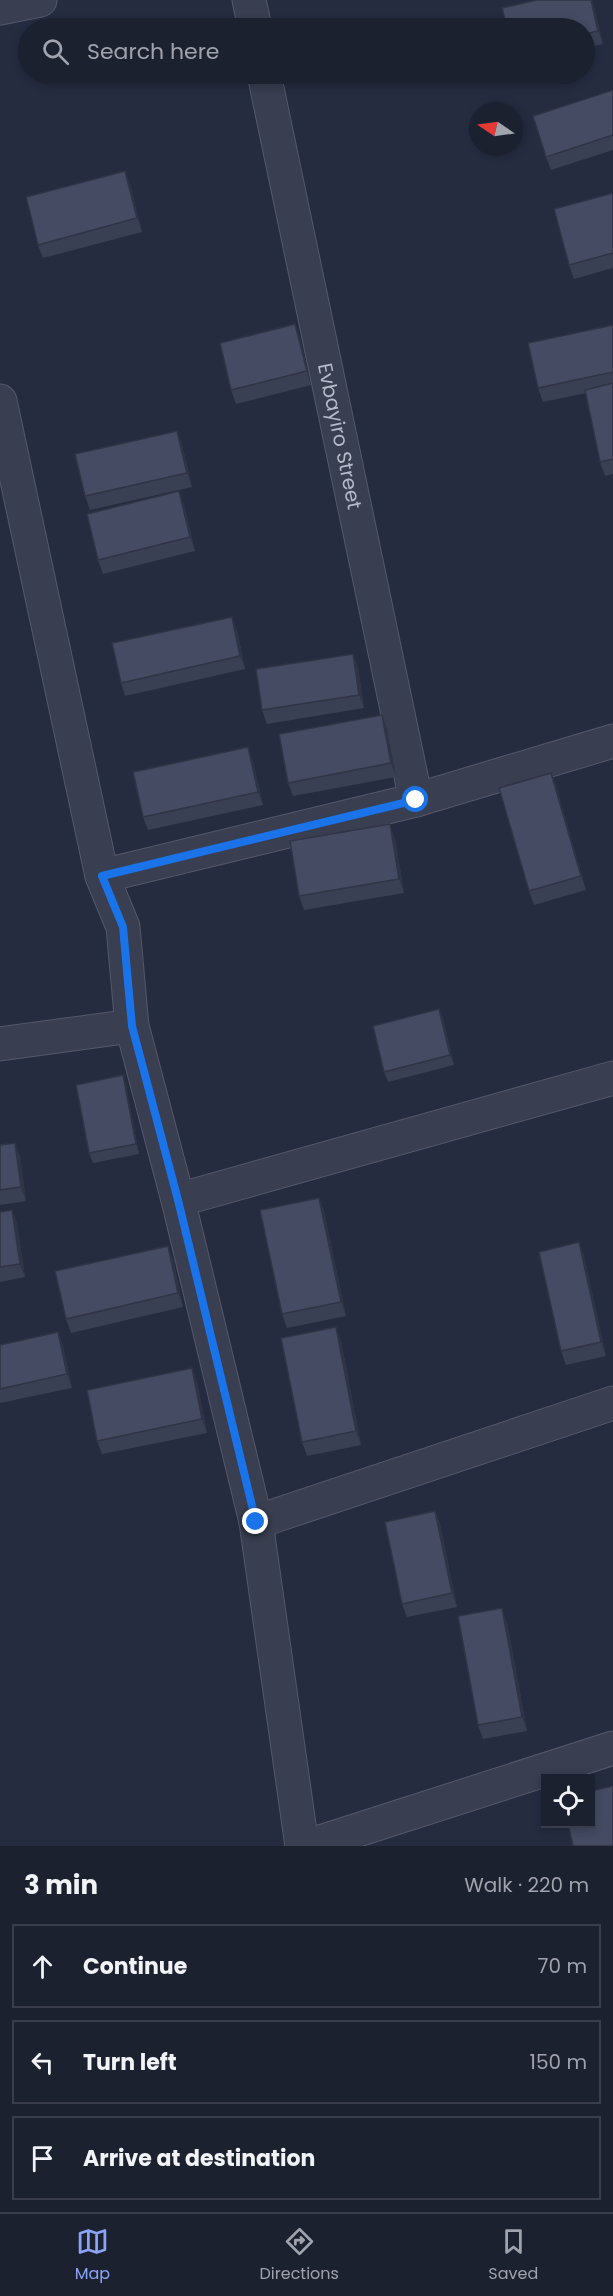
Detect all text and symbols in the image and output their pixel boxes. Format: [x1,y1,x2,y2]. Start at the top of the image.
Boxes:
search box [18,18,595,84]
icon: search [39,35,72,68]
text: Search here [87,36,220,67]
north arrow [469,102,523,156]
street label: Evbayiro Street [311,360,369,512]
route start [402,786,428,812]
route end [242,1508,268,1534]
map controls [541,1774,595,1828]
button: locate [541,1774,595,1828]
text: 3 min [24,1867,98,1903]
text: Walk · 220 m [464,1871,589,1899]
icon: ahead [26,1950,59,1983]
text: Continue [83,1951,187,1982]
text: 70 m [538,1952,587,1980]
icon: left [26,2046,59,2079]
text: Turn left [83,2047,177,2078]
text: 150 m [530,2048,587,2076]
icon: arrive [26,2142,59,2175]
text: Arrive at destination [83,2143,315,2174]
tab: Map [75,2225,110,2286]
tab: Directions [260,2225,339,2286]
tab: Saved [488,2225,538,2286]

